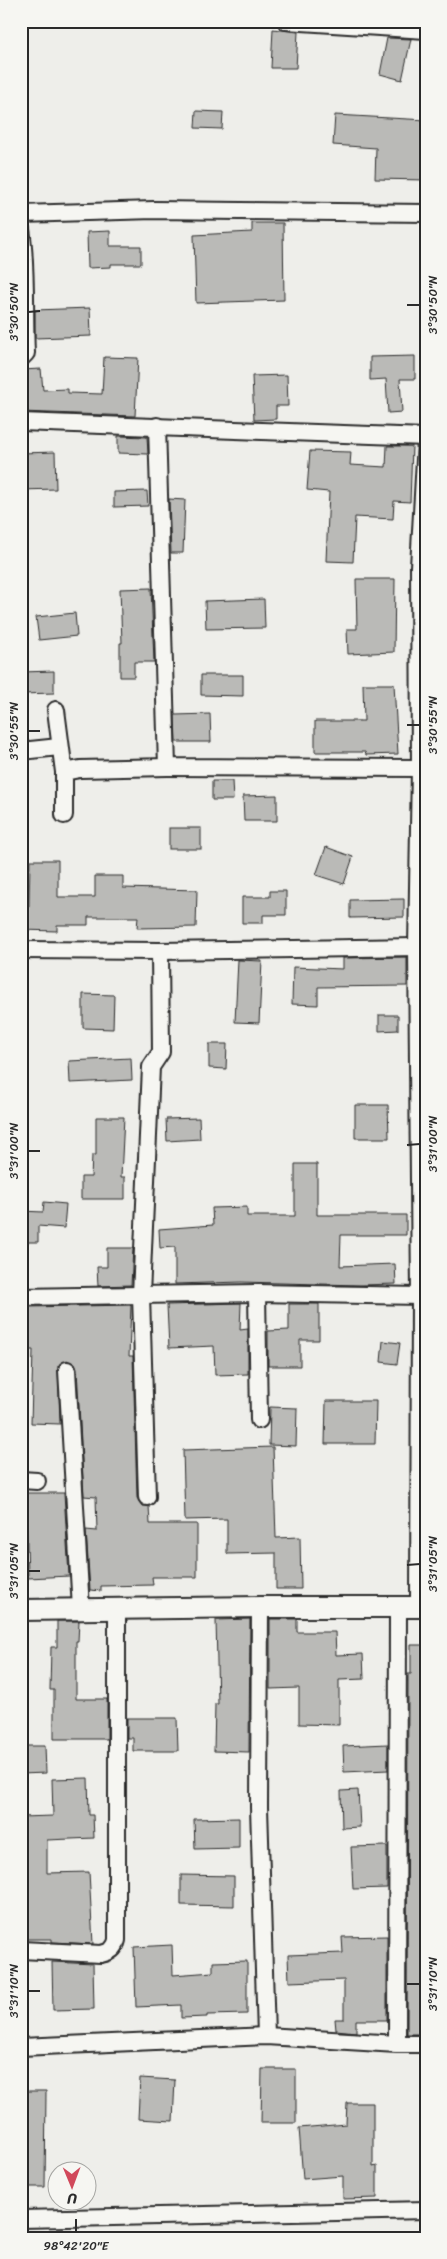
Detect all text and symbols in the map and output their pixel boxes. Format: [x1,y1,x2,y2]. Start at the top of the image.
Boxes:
text: 3°30'50"N [422,275,444,334]
text: 3°30'50"N [3,282,25,341]
text: 3°30'55"N [422,695,444,754]
text: 3°30'55"N [3,701,25,760]
text: 3°31'00"N [422,1115,444,1172]
text: 3°31'00"N [3,1122,25,1179]
text: 3°31'05"N [422,1535,444,1592]
text: 3°31'05"N [3,1542,25,1599]
text: 3°31'10"N [422,1956,444,2011]
text: 3°31'10"N [3,1963,25,2018]
north arrow [48,2162,98,2212]
text: U [67,2186,77,2211]
text: 98°42'20"E [44,2235,110,2257]

